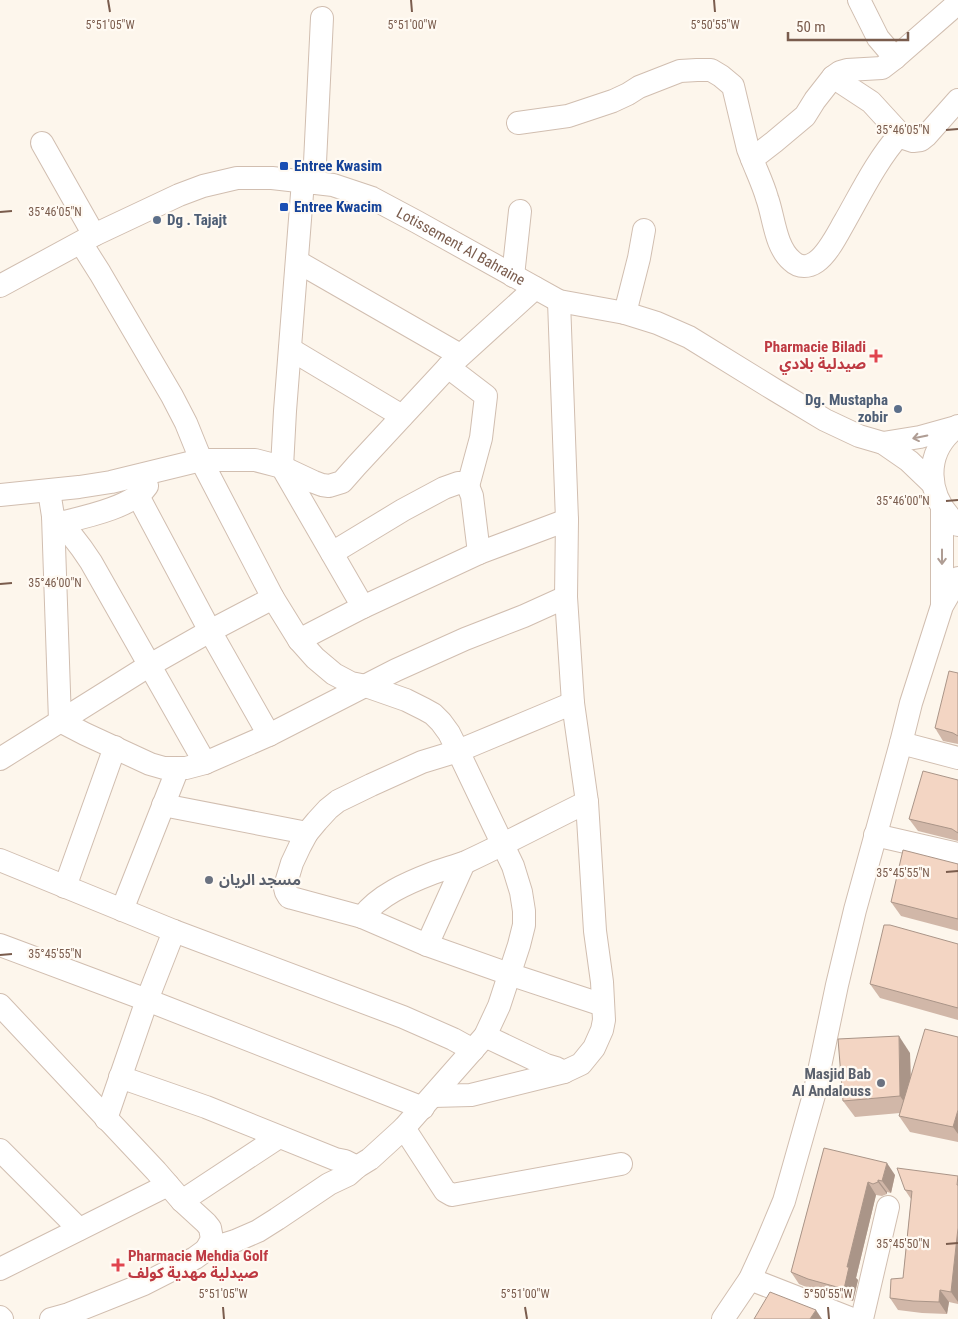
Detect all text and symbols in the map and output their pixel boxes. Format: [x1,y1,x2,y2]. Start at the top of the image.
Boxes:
scale bar [788,10,908,42]
text: 5°51'05"W [85,18,135,32]
text: 5°51'00"W [387,18,437,32]
text: 5°50'55"W [690,18,740,32]
text: 50 m [796,18,826,36]
text: 35°46'05"N [876,123,930,137]
place label: Entree Kwasim [294,157,382,175]
marker: Entree Kwasim [278,160,290,172]
place label: Entree Kwacim [294,198,382,216]
marker: Entree Kwacim [278,201,290,213]
street label: Lotissement Al Bahraine [393,204,528,289]
text: 35°46'05"N [28,205,82,219]
place label: Dg . Tajajt [167,211,227,229]
marker: Dg . Tajajt [151,214,163,226]
place label: Pharmacie Biladi صيدلية بلادي [764,338,866,375]
marker: Pharmacie Biladi صيدلية بلادي [870,350,882,362]
place label: Dg. Mustapha zobir [805,391,888,426]
marker: Dg. Mustapha zobir [892,403,904,415]
one-way arrow [912,432,928,442]
text: 35°46'00"N [876,494,930,508]
one-way arrow [937,548,947,565]
text: 35°46'00"N [28,576,82,590]
text: 35°45'55"N [876,866,930,880]
place label: مسجد الريان [219,871,301,889]
marker: مسجد الريان [203,874,215,886]
text: 35°45'55"N [28,947,82,961]
place label: Masjid Bab Al Andalouss [792,1065,871,1100]
marker: Masjid Bab Al Andalouss [875,1077,887,1089]
text: 35°45'50"N [876,1237,930,1251]
place label: Pharmacie Mehdia Golf صيدلية مهدية كولف [128,1247,268,1282]
marker: Pharmacie Mehdia Golf صيدلية مهدية كولف [112,1259,124,1271]
text: 5°51'05"W [198,1287,248,1301]
text: 5°51'00"W [500,1287,550,1301]
text: 5°50'55"W [803,1287,853,1301]

